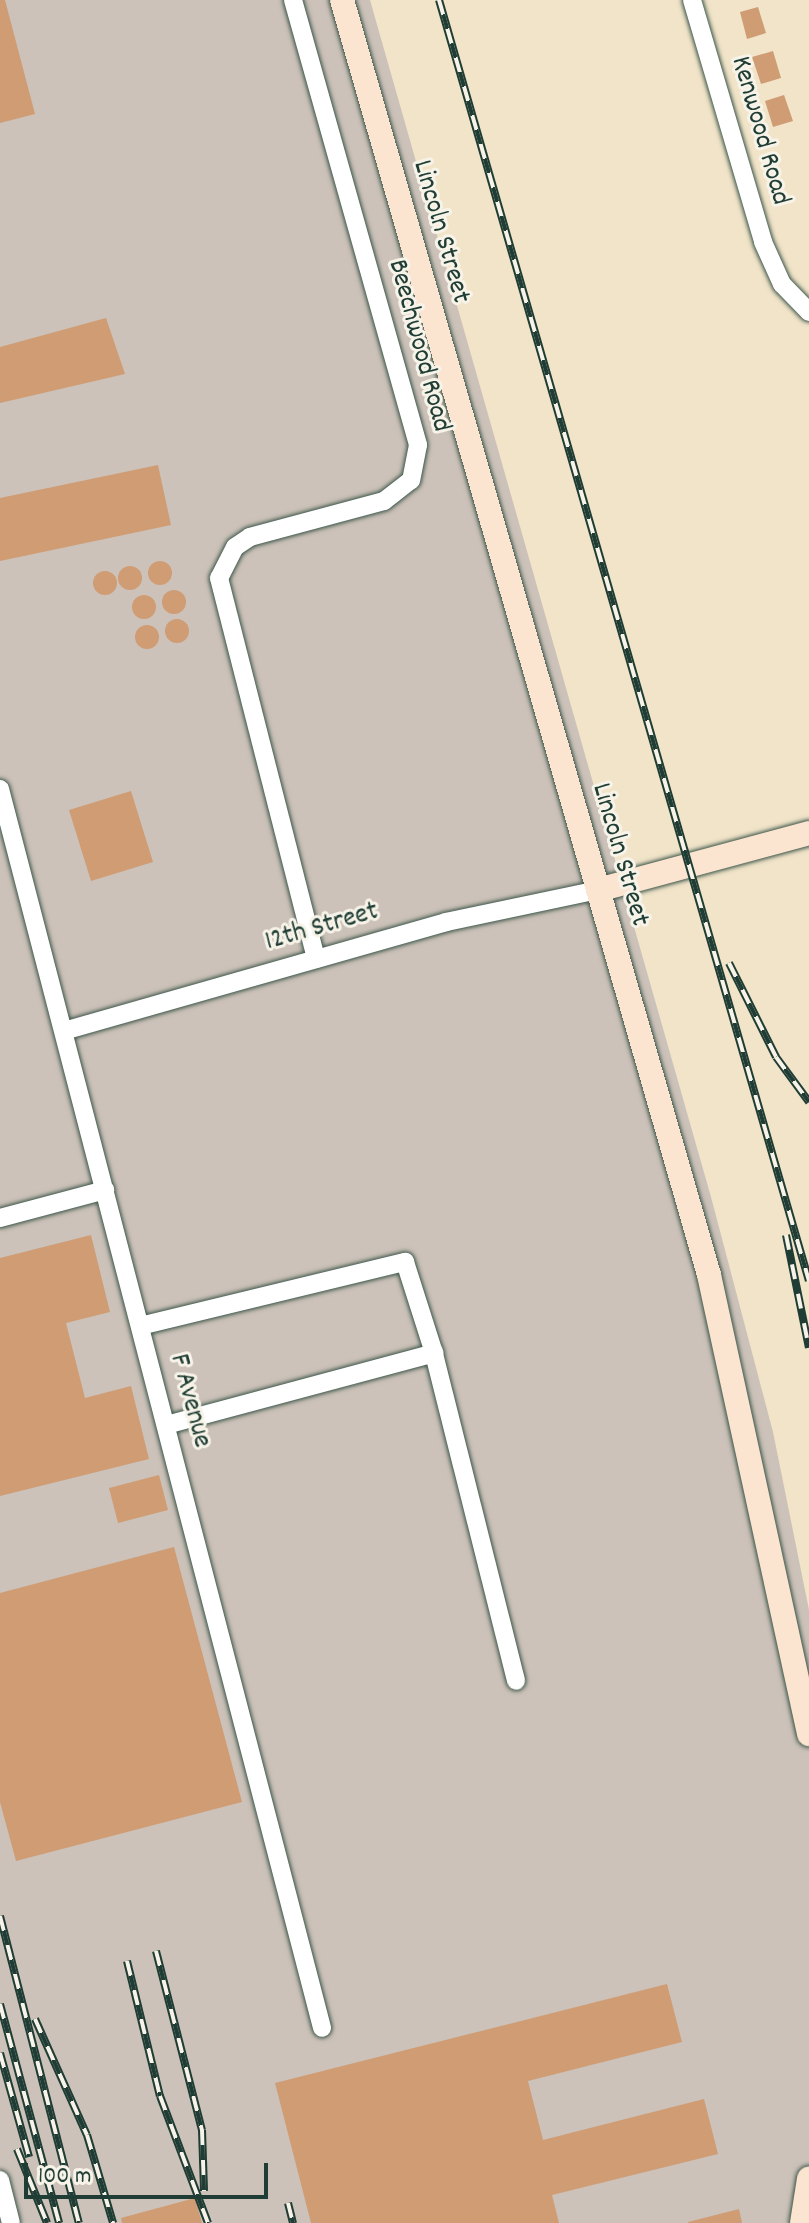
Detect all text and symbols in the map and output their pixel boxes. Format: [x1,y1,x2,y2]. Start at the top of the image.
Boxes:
street label: Kenwood Road [722,53,796,209]
street label: Lincoln Street [404,157,476,307]
street label: Beechwood Road [379,256,457,436]
street label: Lincoln Street [583,780,655,930]
street label: 12th Street [262,896,382,960]
street label: F Avenue [160,1351,218,1451]
scale bar [28,2147,272,2197]
text: 100 m [38,2160,91,2194]

